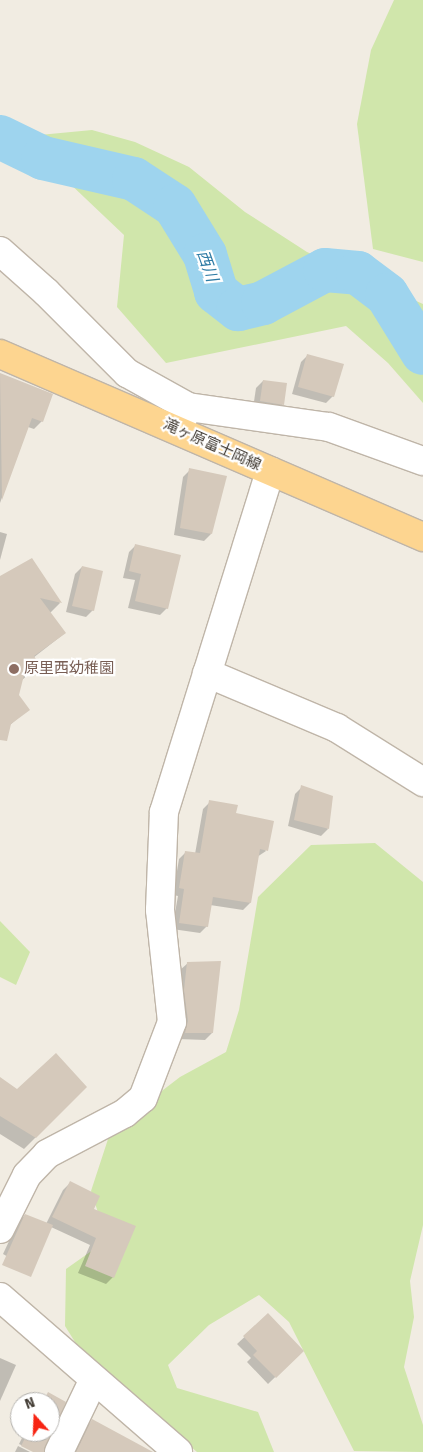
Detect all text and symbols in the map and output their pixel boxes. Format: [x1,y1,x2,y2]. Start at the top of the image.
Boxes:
water label: 西川 [193,248,221,284]
street label: 滝ヶ原富士岡線 [160,415,264,475]
place label: 原里西幼稚園 [24,660,114,678]
marker: 原里西幼稚園 [8,663,20,675]
north arrow [10,1392,60,1442]
text: N [23,1394,37,1413]

